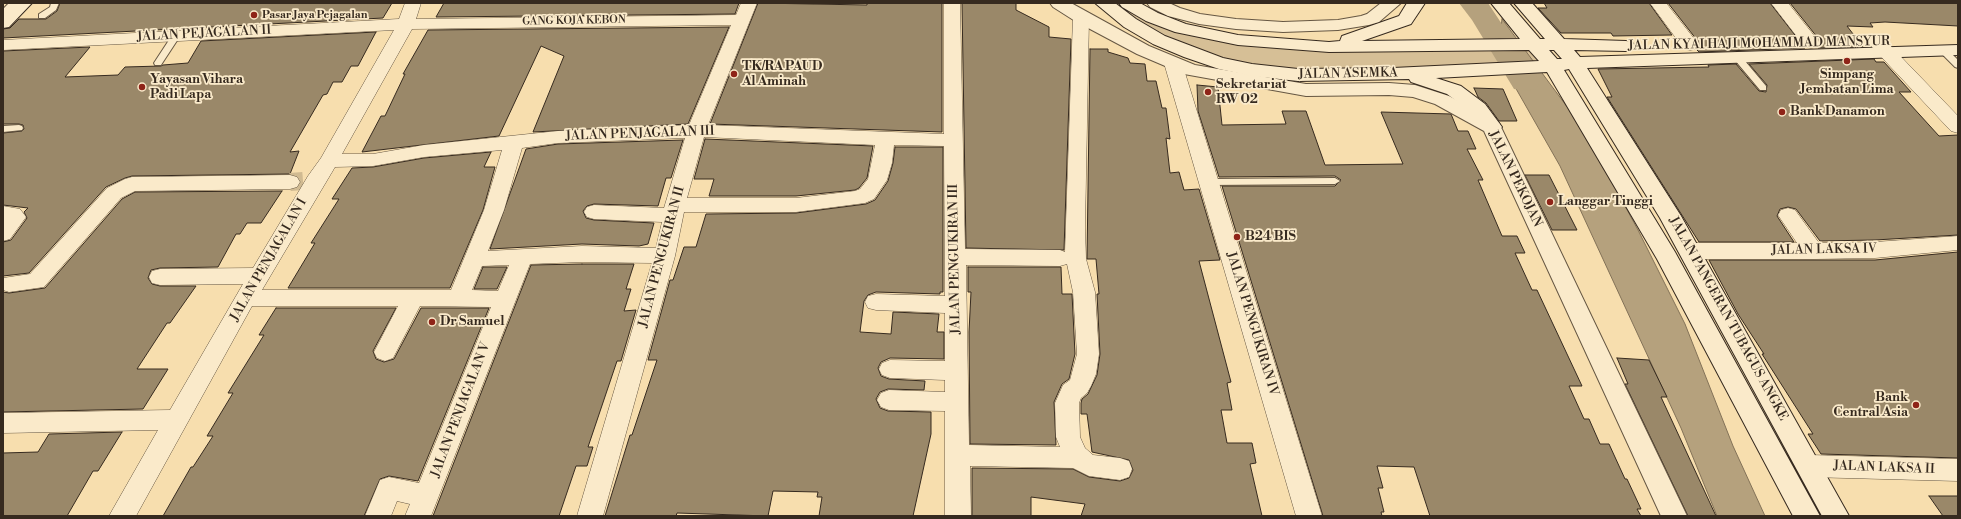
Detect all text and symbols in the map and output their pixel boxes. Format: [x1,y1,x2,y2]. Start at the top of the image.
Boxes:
place label: Pasar Jaya Pejagalan [262,8,368,22]
marker: Pasar Jaya Pejagalan [249,10,259,20]
street label: GANG KOJA KEBON [522,13,626,29]
street label: JALAN PEJAGALAN II [136,23,272,45]
street label: JALAN KYAI HAJI MOHAMMAD MANSYUR [1628,34,1890,54]
marker: Simpang Jembatan Lima [1842,56,1852,66]
place label: TK/RA PAUD Al Aminah [742,59,822,90]
street label: JALAN ASEMKA [1298,65,1398,83]
place label: Simpang Jembatan Lima [1801,67,1893,98]
marker: TK/RA PAUD Al Aminah [729,69,739,79]
place label: Yayasan Vihara Padi Lapa [150,72,243,103]
place label: Sekretariat RW 02 [1216,77,1286,108]
marker: Yayasan Vihara Padi Lapa [137,82,147,92]
marker: Sekretariat RW 02 [1203,87,1213,97]
place label: Bank Danamon [1790,104,1885,120]
marker: Bank Danamon [1777,107,1787,117]
street label: JALAN PENJAGALAN III [565,124,715,144]
street label: JALAN PEKOJAN [1485,128,1545,230]
street label: JALAN PENGUKIRAN III [946,184,964,334]
street label: JALAN PENGUKIRAN II [636,185,688,329]
place label: Langgar Tinggi [1558,194,1653,210]
street label: JALAN PENJAGALAN I [227,196,311,324]
marker: Langgar Tinggi [1545,197,1555,207]
street label: JALAN PANGERAN TUBAGUS ANGKE [1665,214,1791,424]
place label: B24 BIS [1245,229,1296,245]
marker: B24 BIS [1232,232,1242,242]
street label: JALAN LAKSA IV [1771,241,1877,259]
street label: JALAN PENGUKIRAN IV [1223,250,1281,398]
place label: Dr Samuel [440,314,505,330]
marker: Dr Samuel [427,317,437,327]
street label: JALAN PENJAGALAN V [428,340,494,480]
place label: Bank Central Asia [1833,390,1908,421]
marker: Bank Central Asia [1911,400,1921,410]
street label: JALAN LAKSA II [1833,458,1935,478]

